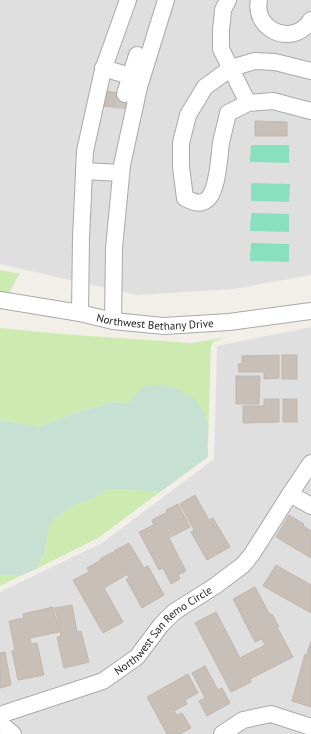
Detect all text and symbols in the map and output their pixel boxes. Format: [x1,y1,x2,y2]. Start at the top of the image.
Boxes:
street label: Northwest Bethany Drive [95,310,214,333]
street label: Northwest San Remo Circle [111,582,215,678]

